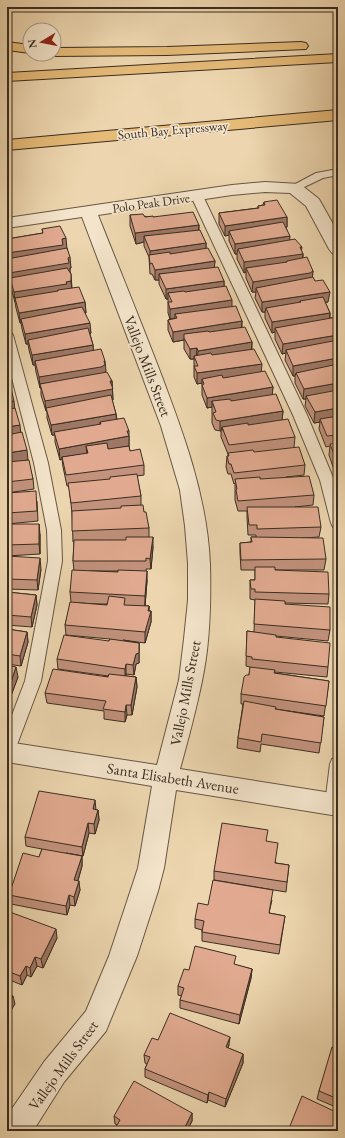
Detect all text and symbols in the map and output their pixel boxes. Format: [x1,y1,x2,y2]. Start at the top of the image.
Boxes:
north arrow [22,22,62,62]
text: N [24,38,40,49]
street label: South Bay Expressway [117,117,229,143]
street label: Polo Peak Drive [111,189,191,217]
street label: Vallejo Mills Street [120,313,176,419]
street label: Vallejo Mills Street [166,639,205,747]
street label: Santa Elisabeth Avenue [106,758,240,798]
street label: Vallejo Mills Street [24,1016,102,1114]

